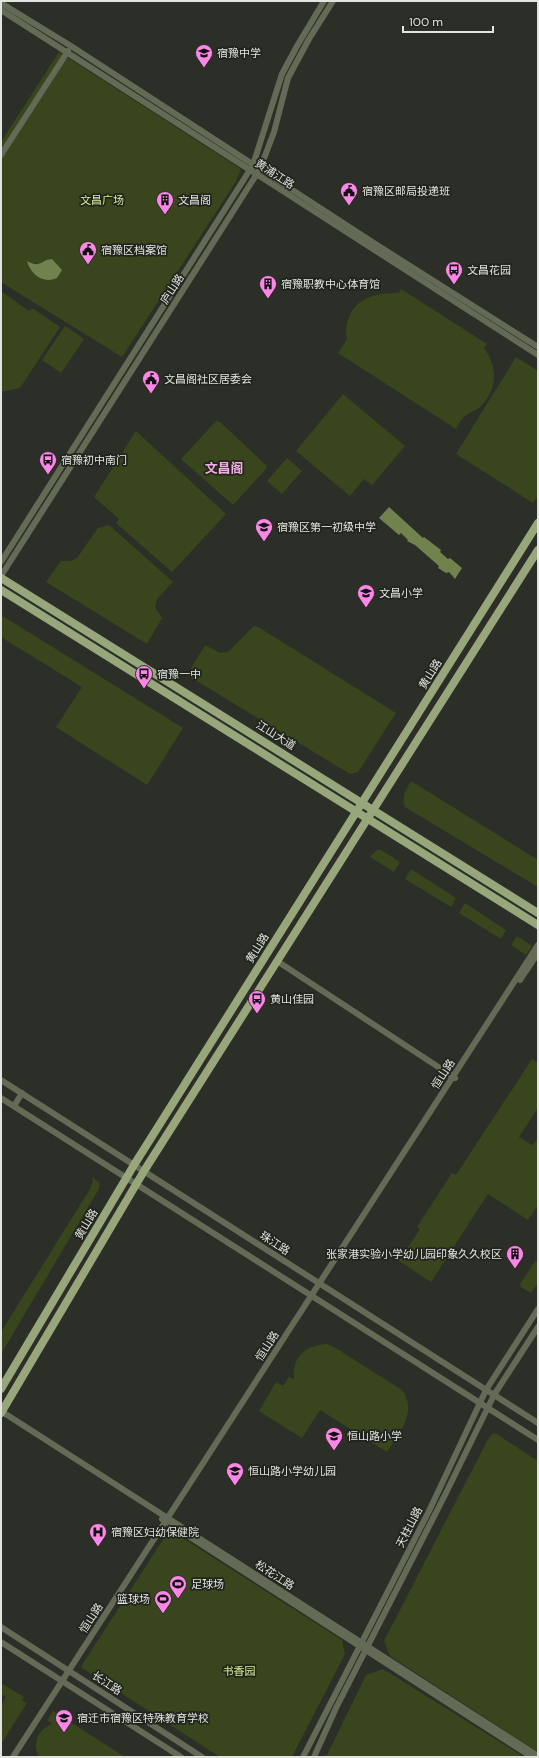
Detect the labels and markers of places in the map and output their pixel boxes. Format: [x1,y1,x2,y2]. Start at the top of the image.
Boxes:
school or university icon: 宿豫中学 [194,43,214,68]
place label: 宿豫中学 [217,46,261,60]
public building icon: 宿豫区邮局投递班 [339,181,359,206]
place label: 宿豫区邮局投递班 [362,184,450,198]
building icon: 文昌阁 [155,190,175,215]
place label: 文昌阁 [178,193,211,207]
public building icon: 宿豫区档案馆 [78,240,98,265]
place label: 宿豫区档案馆 [101,243,167,257]
bus stop icon: 文昌花园 [444,260,464,285]
place label: 文昌花园 [467,263,511,277]
building icon: 宿豫职教中心体育馆 [258,274,278,299]
place label: 宿豫职教中心体育馆 [281,277,380,291]
public building icon: 文昌阁社区居委会 [141,369,161,394]
place label: 文昌阁社区居委会 [164,372,252,386]
bus stop icon: 宿豫初中南门 [38,450,58,475]
place label: 宿豫初中南门 [61,453,127,467]
school or university icon: 宿豫区第一初级中学 [254,517,274,542]
place label: 宿豫区第一初级中学 [277,520,376,534]
school or university icon: 文昌小学 [356,583,376,608]
place label: 文昌小学 [379,586,423,600]
bus stop icon: 宿豫一中 [134,664,154,689]
place label: 宿豫一中 [157,667,201,681]
bus stop icon: 黄山佳园 [247,989,267,1014]
place label: 黄山佳园 [270,992,314,1006]
building icon: 张家港实验小学幼儿园印象久久校区 [505,1244,525,1269]
place label: 张家港实验小学幼儿园印象久久校区 [326,1247,502,1261]
school or university icon: 恒山路小学 [324,1426,344,1451]
place label: 恒山路小学 [347,1429,402,1443]
school or university icon: 恒山路小学幼儿园 [225,1461,245,1486]
place label: 恒山路小学幼儿园 [248,1464,336,1478]
hospital icon: 宿豫区妇幼保健院 [88,1522,108,1547]
place label: 宿豫区妇幼保健院 [111,1525,199,1539]
sports icon: 足球场 [168,1574,188,1599]
place label: 足球场 [191,1577,224,1591]
sports icon: 篮球场 [153,1589,173,1614]
place label: 篮球场 [117,1592,150,1606]
school or university icon: 宿迁市宿豫区特殊教育学校 [54,1708,74,1733]
place label: 宿迁市宿豫区特殊教育学校 [77,1711,209,1725]

